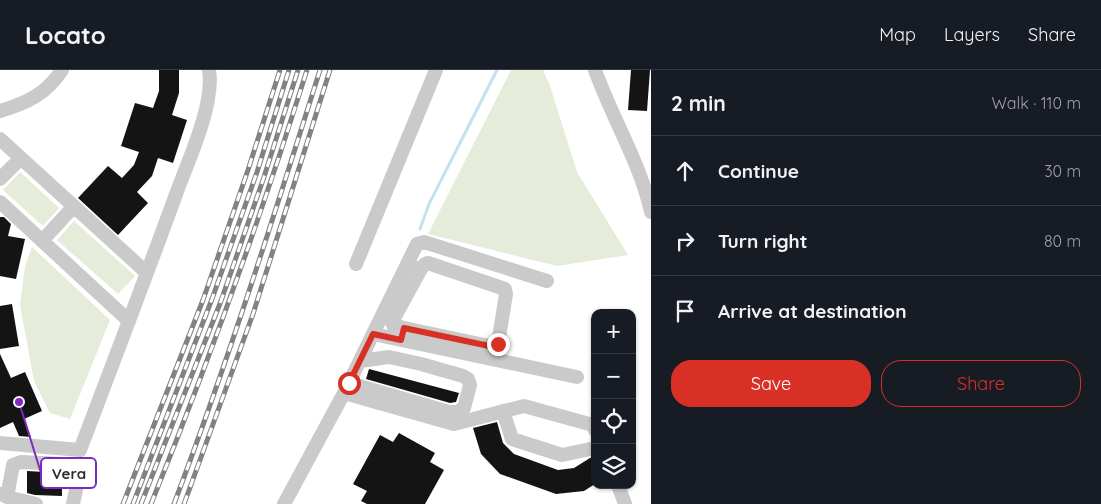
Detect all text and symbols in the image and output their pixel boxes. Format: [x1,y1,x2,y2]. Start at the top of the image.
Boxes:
text: Locato [25,20,106,50]
text: Map [879,23,916,46]
text: Layers [944,23,1000,46]
text: Share [1028,23,1076,46]
text: 2 min [671,90,726,116]
text: Walk · 110 m [992,93,1081,113]
icon: ahead [671,157,699,185]
text: Continue [718,159,799,183]
text: 30 m [1044,161,1081,181]
icon: right [671,227,699,255]
text: Turn right [718,229,807,253]
text: 80 m [1044,231,1081,251]
icon: arrive [671,297,699,325]
text: Arrive at destination [718,299,907,323]
map controls [591,309,636,489]
button: + [591,309,636,354]
route end [487,333,510,356]
button: − [591,354,636,399]
button: Save [671,360,871,407]
button: Share [881,360,1081,407]
route start [338,372,361,395]
button: locate [591,399,636,444]
button: layers [591,444,636,489]
callout: Vera [41,458,96,488]
text: Vera [52,464,86,483]

